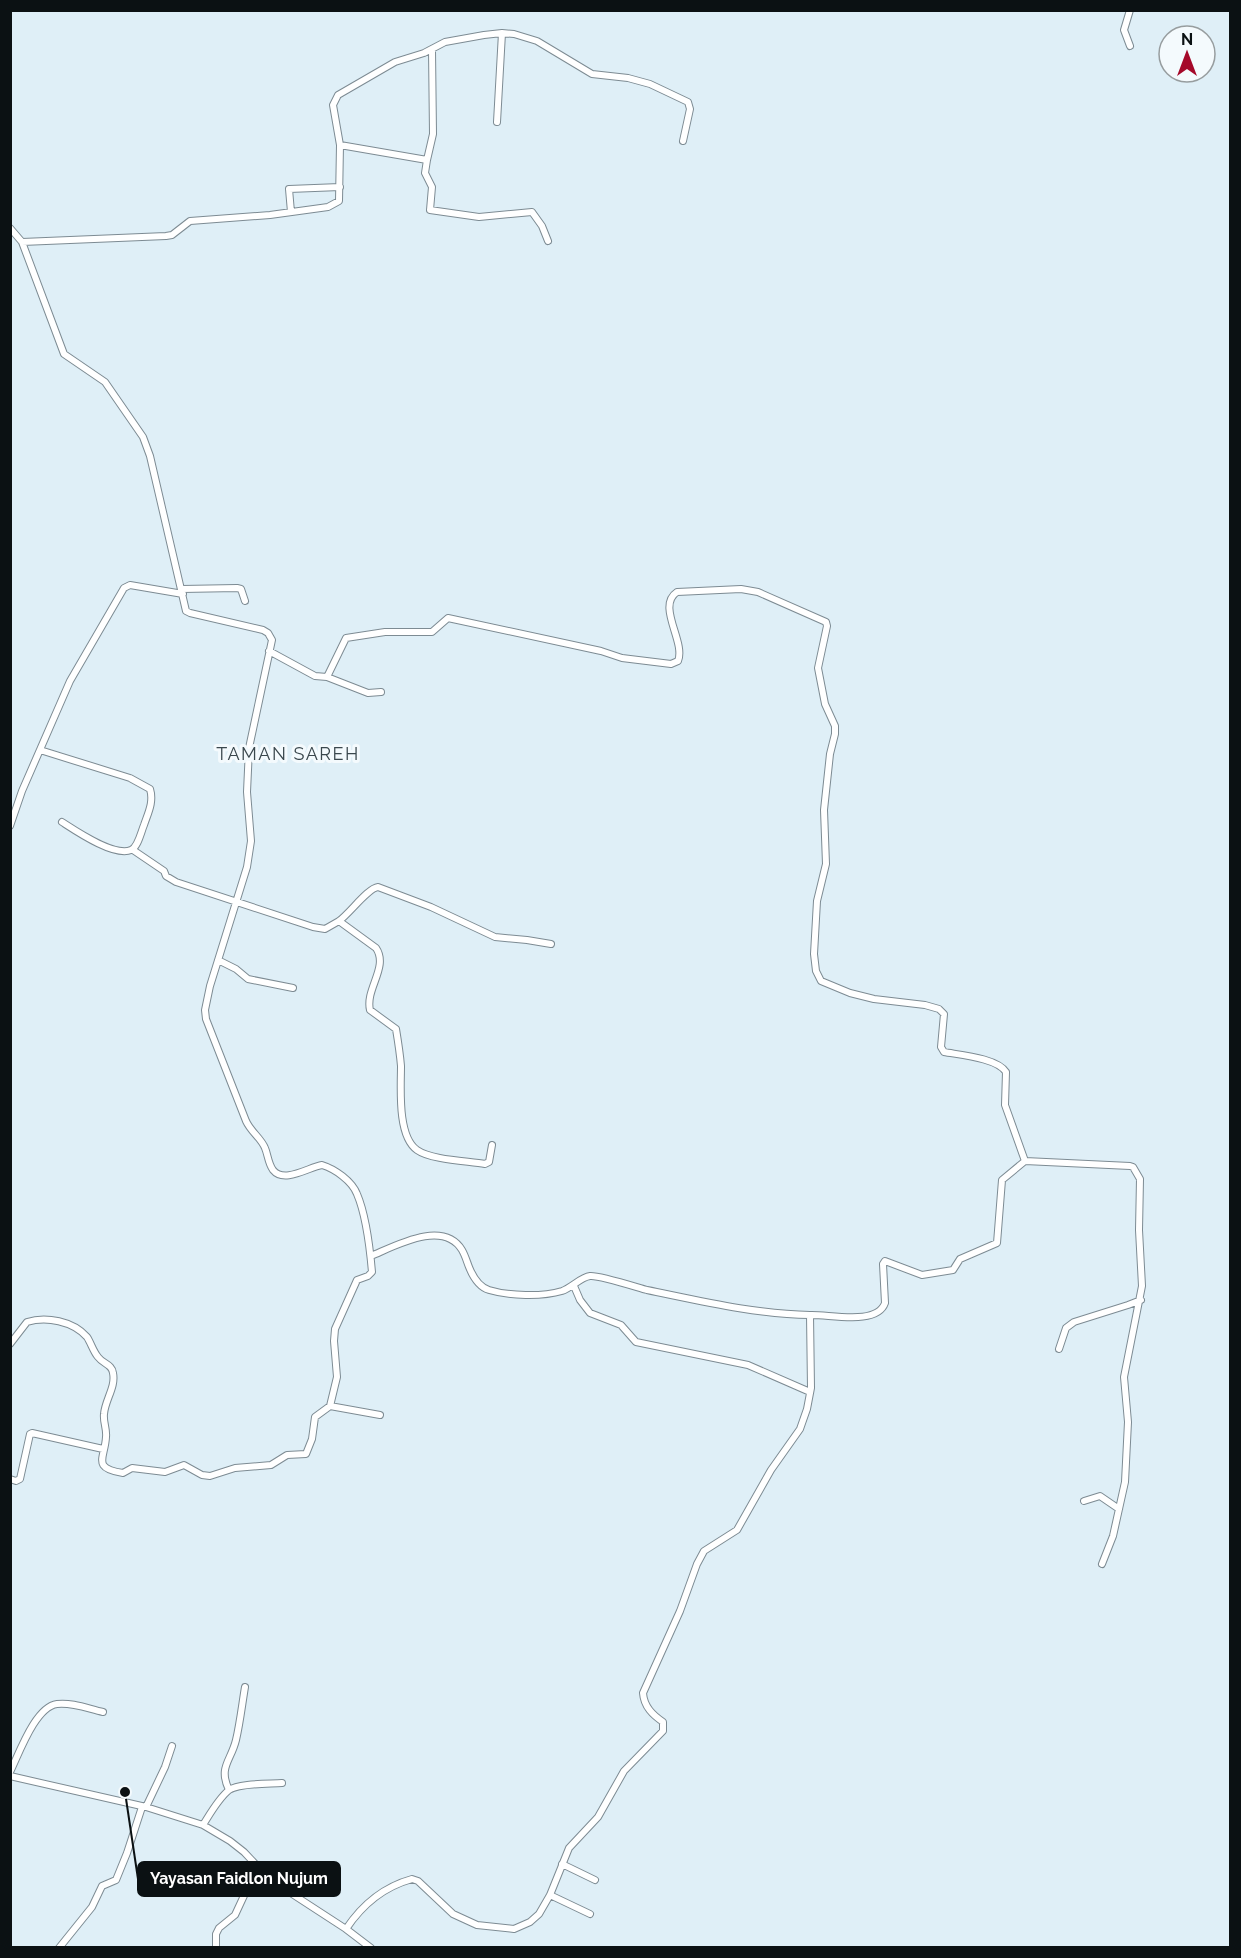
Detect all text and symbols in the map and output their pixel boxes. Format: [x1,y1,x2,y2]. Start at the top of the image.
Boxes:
north arrow [1157,24,1217,84]
text: N [1181,30,1193,49]
district label: TAMAN SAREH [216,743,360,764]
callout: Yayasan Faidlon Nujum [138,1862,340,1896]
text: Yayasan Faidlon Nujum [150,1869,328,1888]

